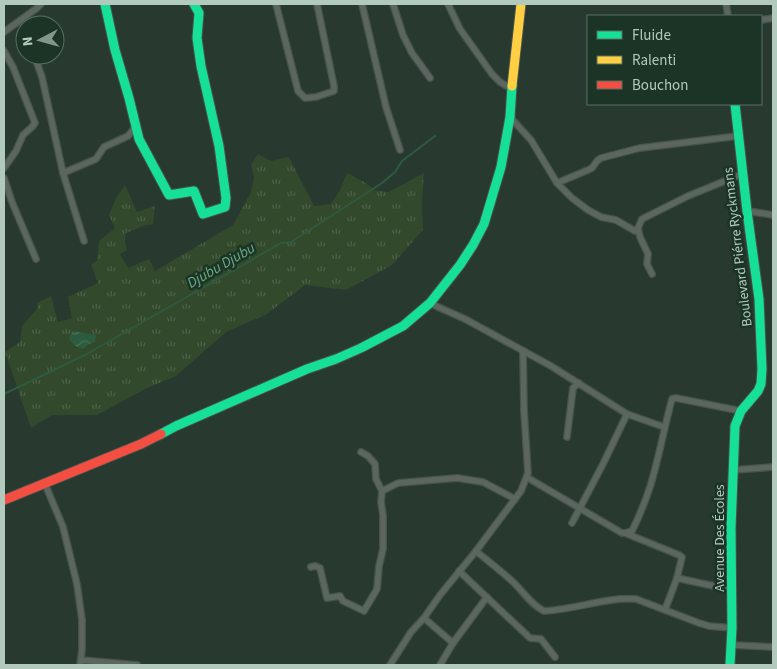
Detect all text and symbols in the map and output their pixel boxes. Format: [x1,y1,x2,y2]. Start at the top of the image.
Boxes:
north arrow [15,15,65,65]
legend [587,15,762,105]
text: Fluide [632,25,671,46]
text: N [18,36,38,47]
text: Ralenti [632,50,676,71]
text: Bouchon [632,75,688,96]
street label: Boulevard Piérre Ryckmans [718,166,758,328]
water label: Djubu Djubu [183,237,259,293]
street label: Avenue Des Écoles [710,484,730,592]

